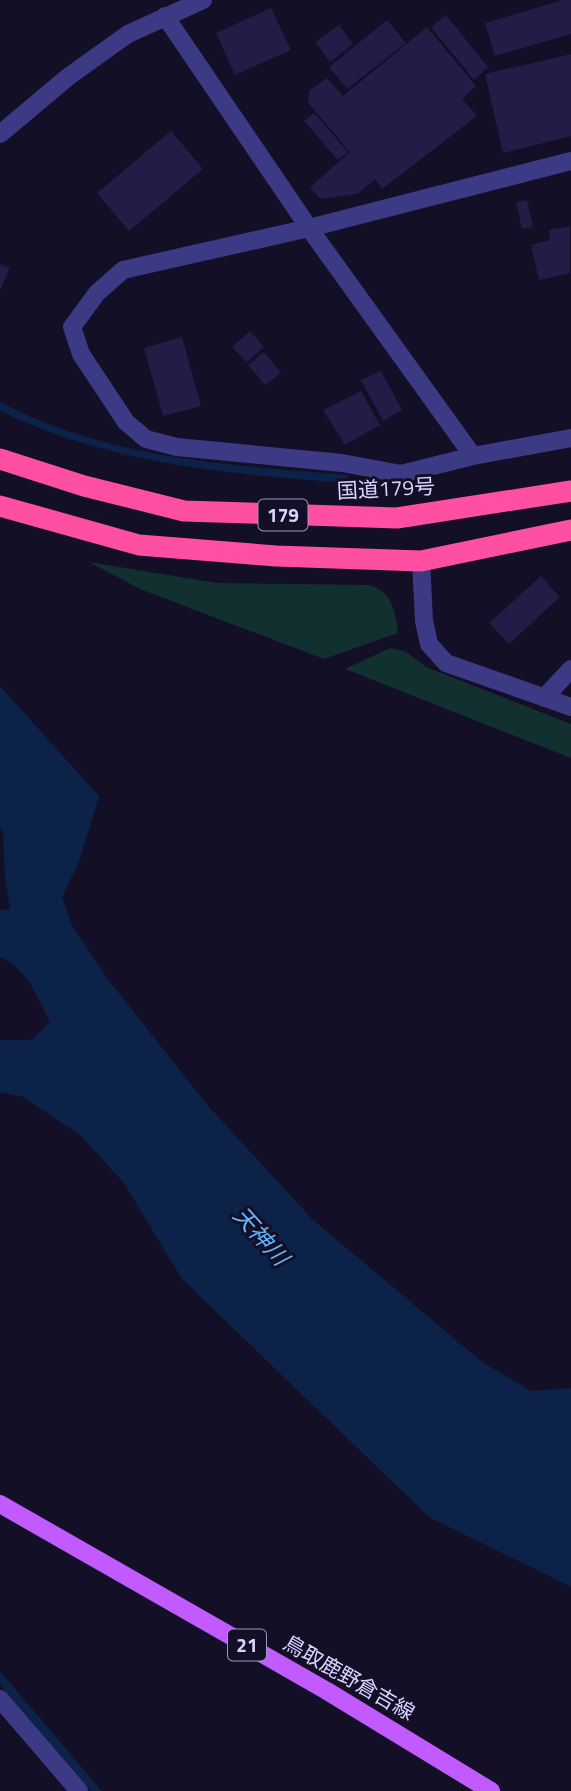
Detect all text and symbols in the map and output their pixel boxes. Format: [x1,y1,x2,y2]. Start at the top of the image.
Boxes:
street label: 国道179号 [336,469,436,507]
road number: 179 [258,500,308,530]
water label: 天神川 [225,1198,299,1275]
street label: 鳥取鹿野倉吉線 [278,1627,421,1728]
road number: 21 [228,1630,266,1660]

